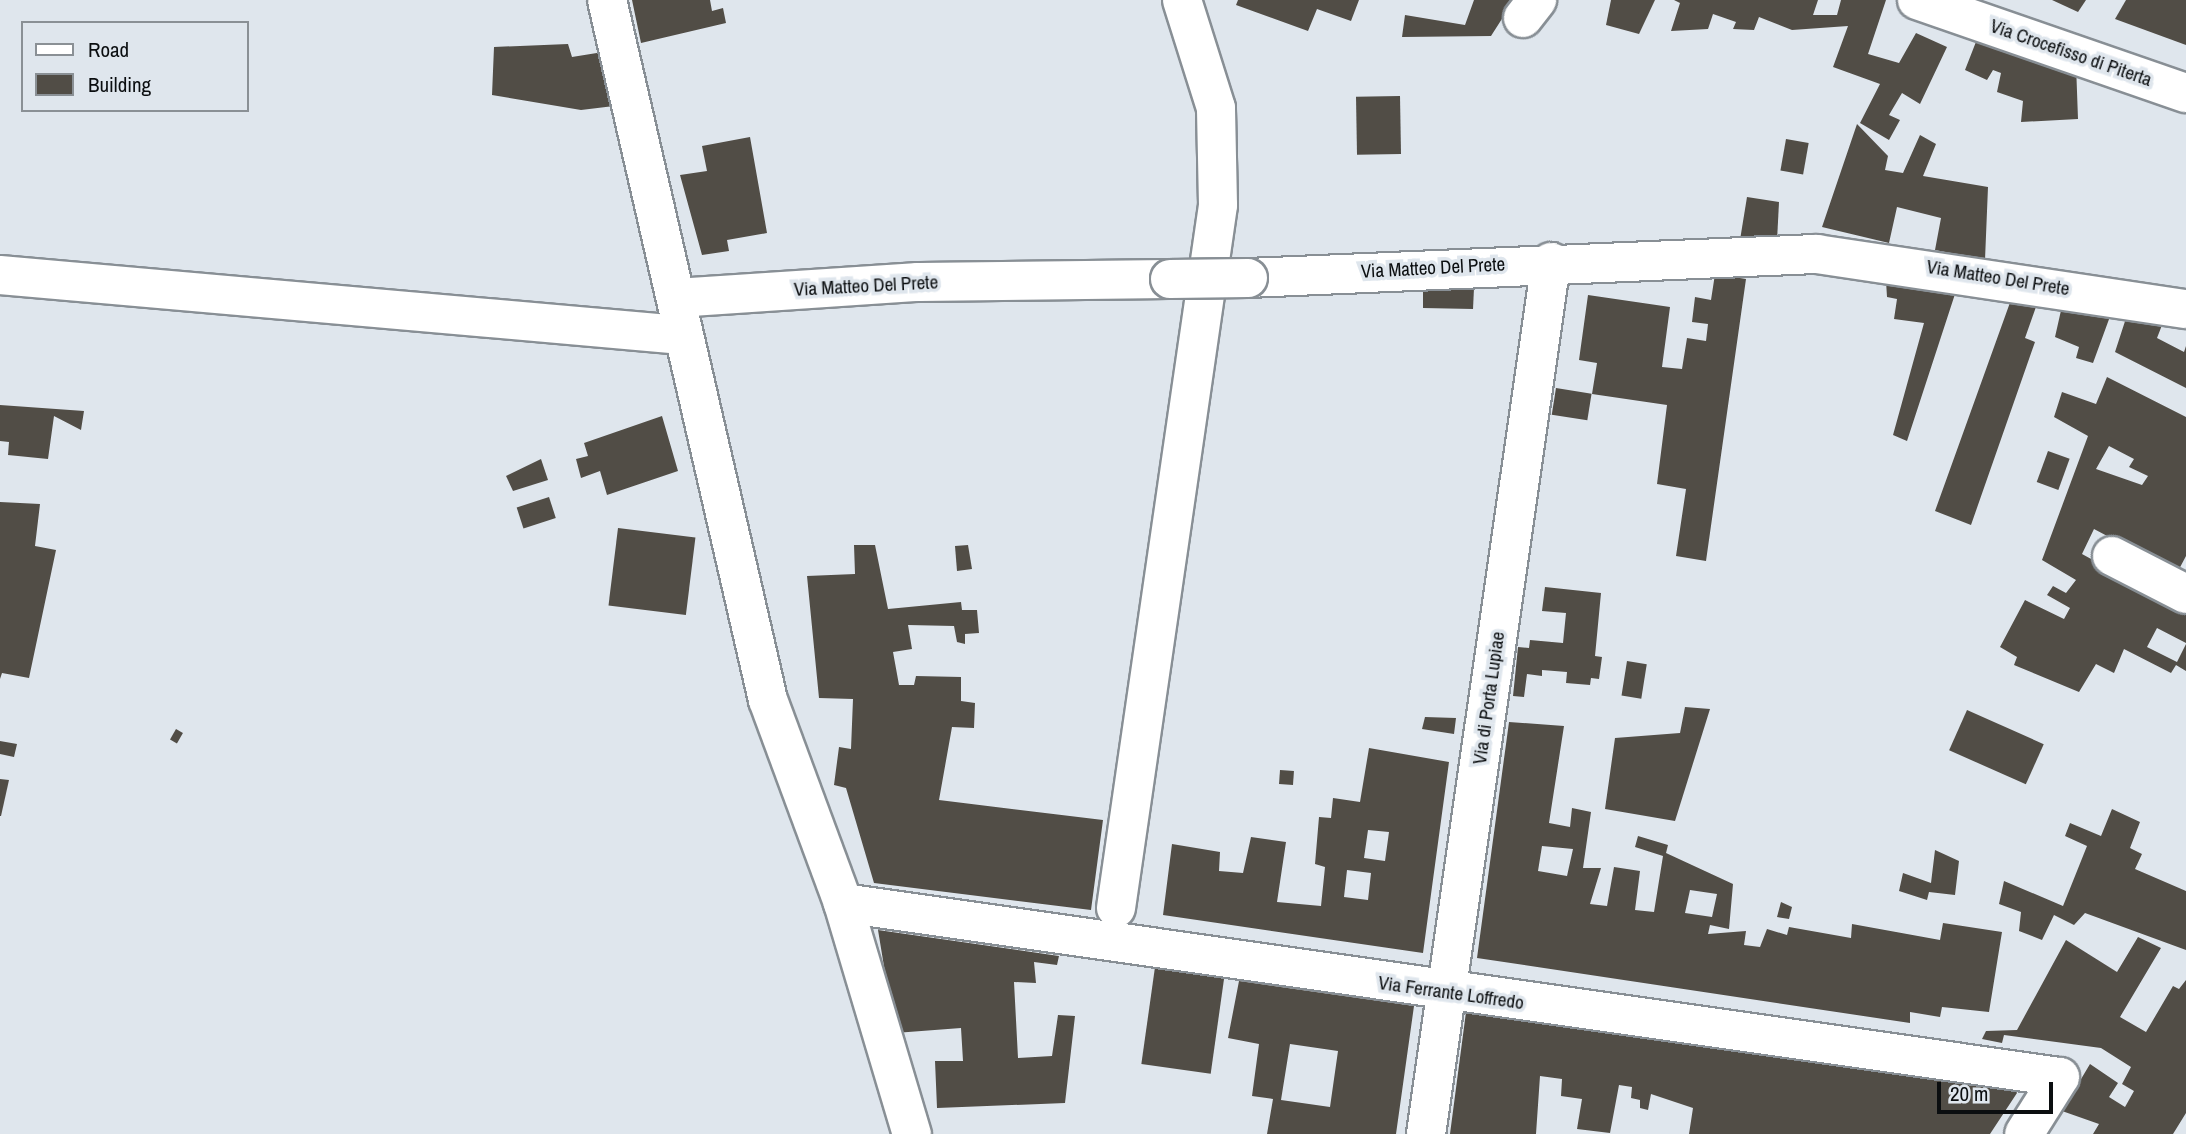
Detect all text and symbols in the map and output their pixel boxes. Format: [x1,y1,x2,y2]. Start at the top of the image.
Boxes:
street label: Via Crocefisso di Piterta [1987,15,2155,91]
legend [21,21,248,112]
text: Road [88,35,129,64]
text: Building [88,70,151,99]
street label: Via Matteo Del Prete [1360,253,1506,283]
street label: Via Matteo Del Prete [1925,255,2071,301]
street label: Via Matteo Del Prete [793,271,939,301]
street label: Via di Porta Lupiae [1468,630,1510,766]
street label: Via Ferrante Loffredo [1377,971,1525,1015]
scale bar [1941,1068,2056,1112]
text: 20 m [1950,1079,1988,1108]

